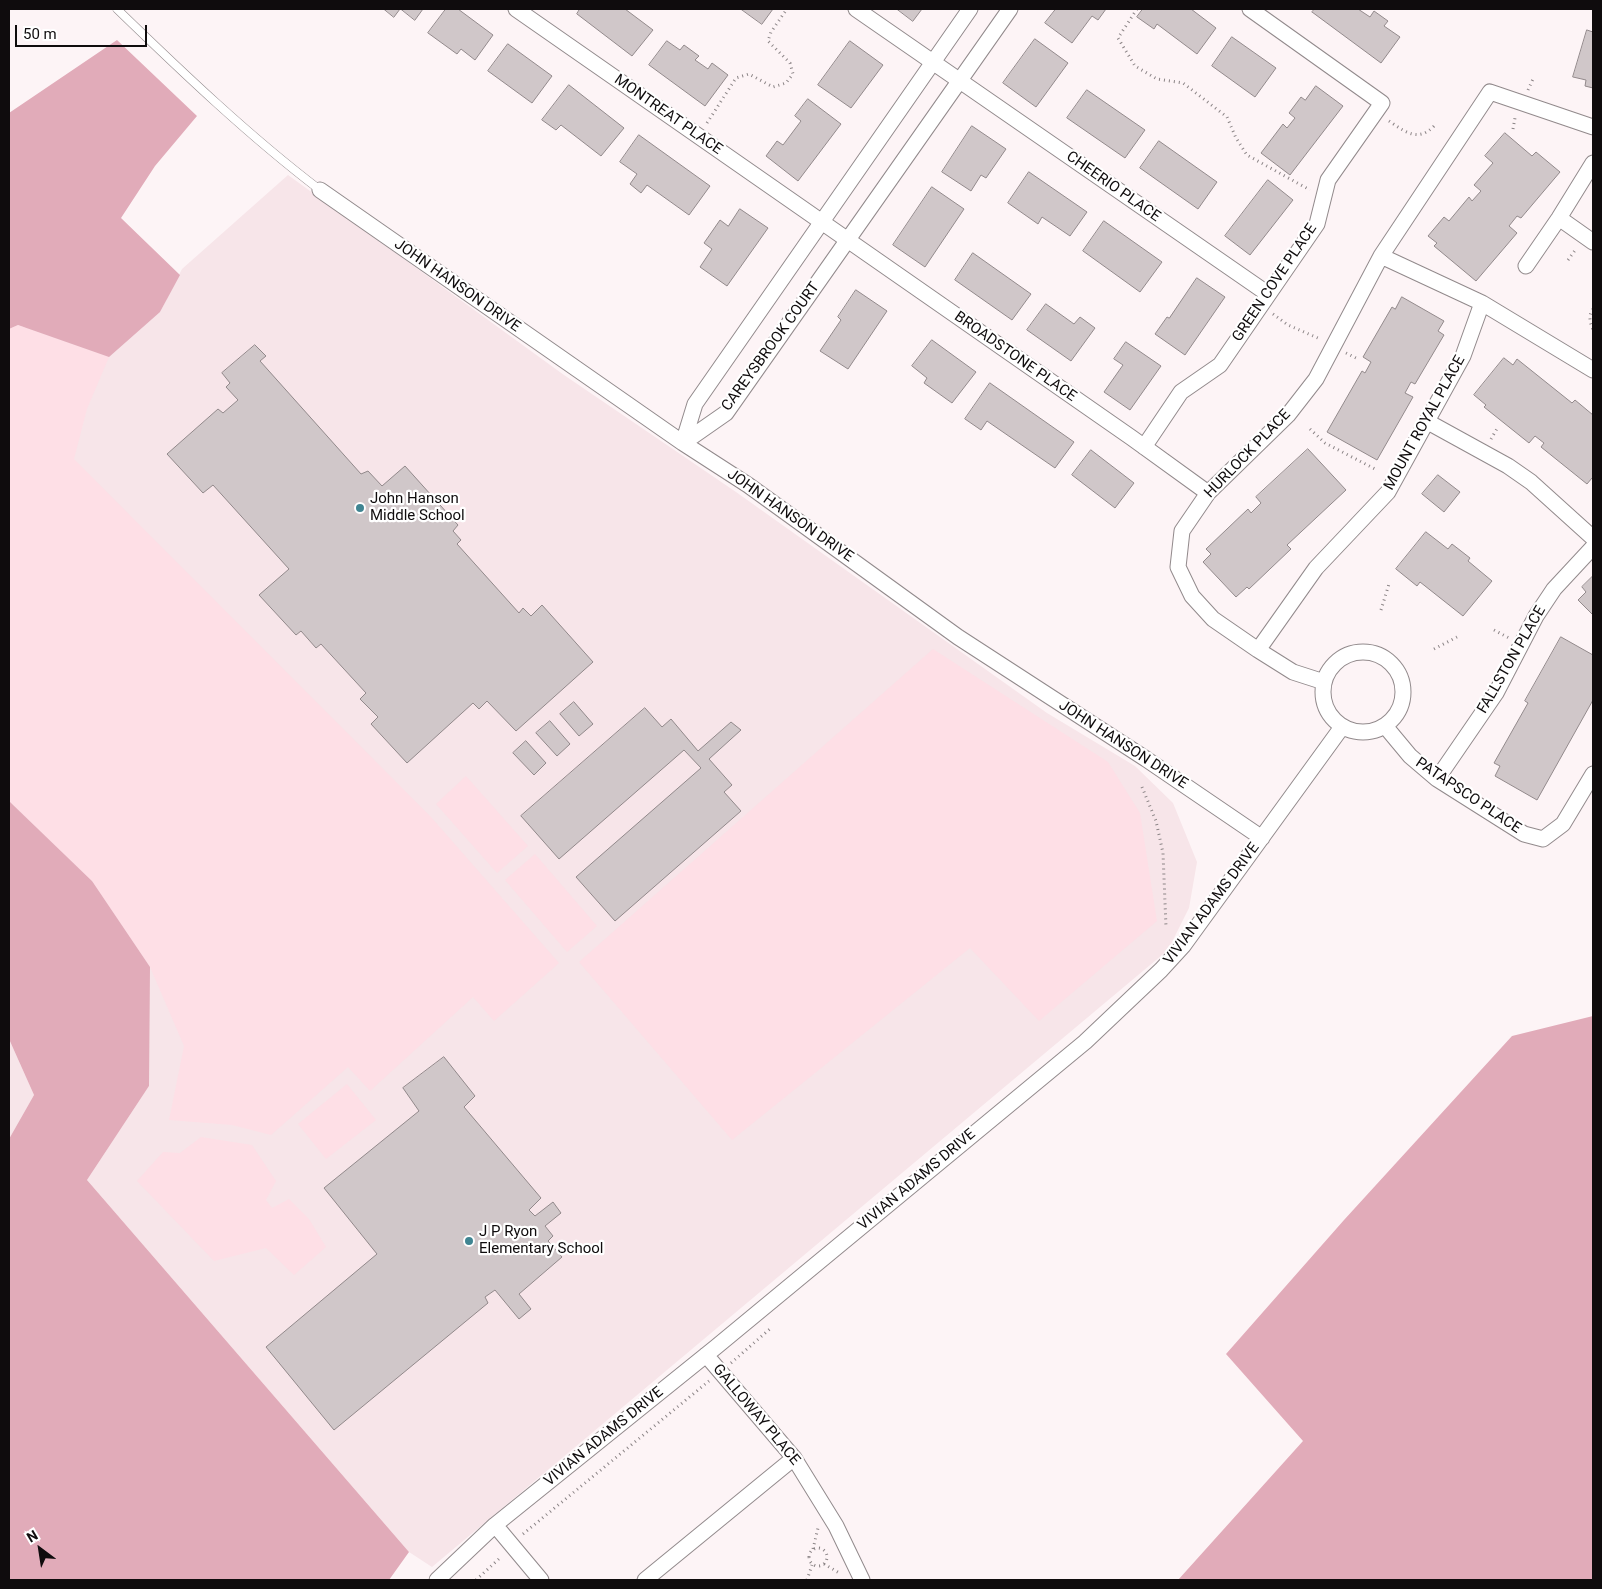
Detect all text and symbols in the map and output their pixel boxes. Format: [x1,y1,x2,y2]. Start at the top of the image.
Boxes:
scale bar [18,15,150,47]
text: 50 m [23,25,57,43]
street label: MONTREAT PLACE [610,71,726,159]
street label: CHEERIO PLACE [1063,148,1163,226]
street label: GREEN COVE PLACE [1229,221,1321,345]
street label: JOHN HANSON DRIVE [390,236,524,336]
street label: CAREYSBROOK COURT [718,279,824,415]
street label: BROADSTONE PLACE [950,308,1080,406]
street label: MOUNT ROYAL PLACE [1380,353,1470,493]
street label: HURLOCK PLACE [1201,406,1295,502]
street label: JOHN HANSON DRIVE [723,466,857,566]
place label: John Hanson Middle School [370,490,465,525]
marker: John Hanson Middle School [354,502,366,514]
street label: FALLSTON PLACE [1474,603,1550,717]
street label: JOHN HANSON DRIVE [1055,697,1191,793]
street label: PATAPSCO PLACE [1412,754,1524,838]
street label: VIVIAN ADAMS DRIVE [1160,840,1264,968]
street label: VIVIAN ADAMS DRIVE [855,1126,979,1234]
place label: J P Ryon Elementary School [479,1223,603,1258]
marker: J P Ryon Elementary School [463,1235,475,1247]
street label: GALLOWAY PLACE [708,1361,804,1469]
street label: VIVIAN ADAMS DRIVE [541,1383,667,1491]
north arrow [15,1524,65,1574]
text: N [24,1527,41,1546]

